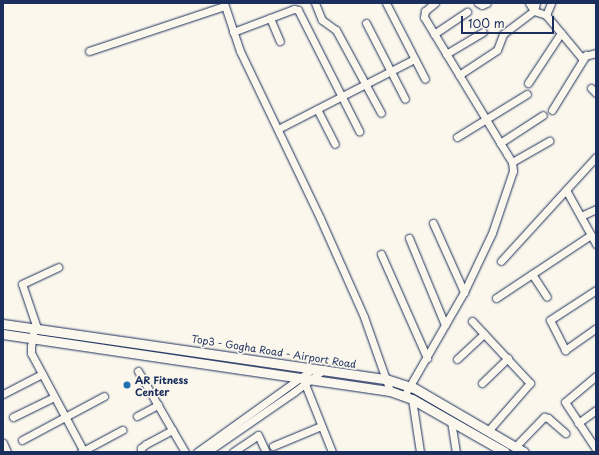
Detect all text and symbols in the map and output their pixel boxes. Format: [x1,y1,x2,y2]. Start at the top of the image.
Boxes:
scale bar [463,8,556,34]
text: 100 m [468,14,505,32]
street label: Top3 - Gogha Road - Airport Road [190,332,358,370]
place label: AR Fitness Center [135,373,188,396]
marker: AR Fitness Center [122,380,132,390]

